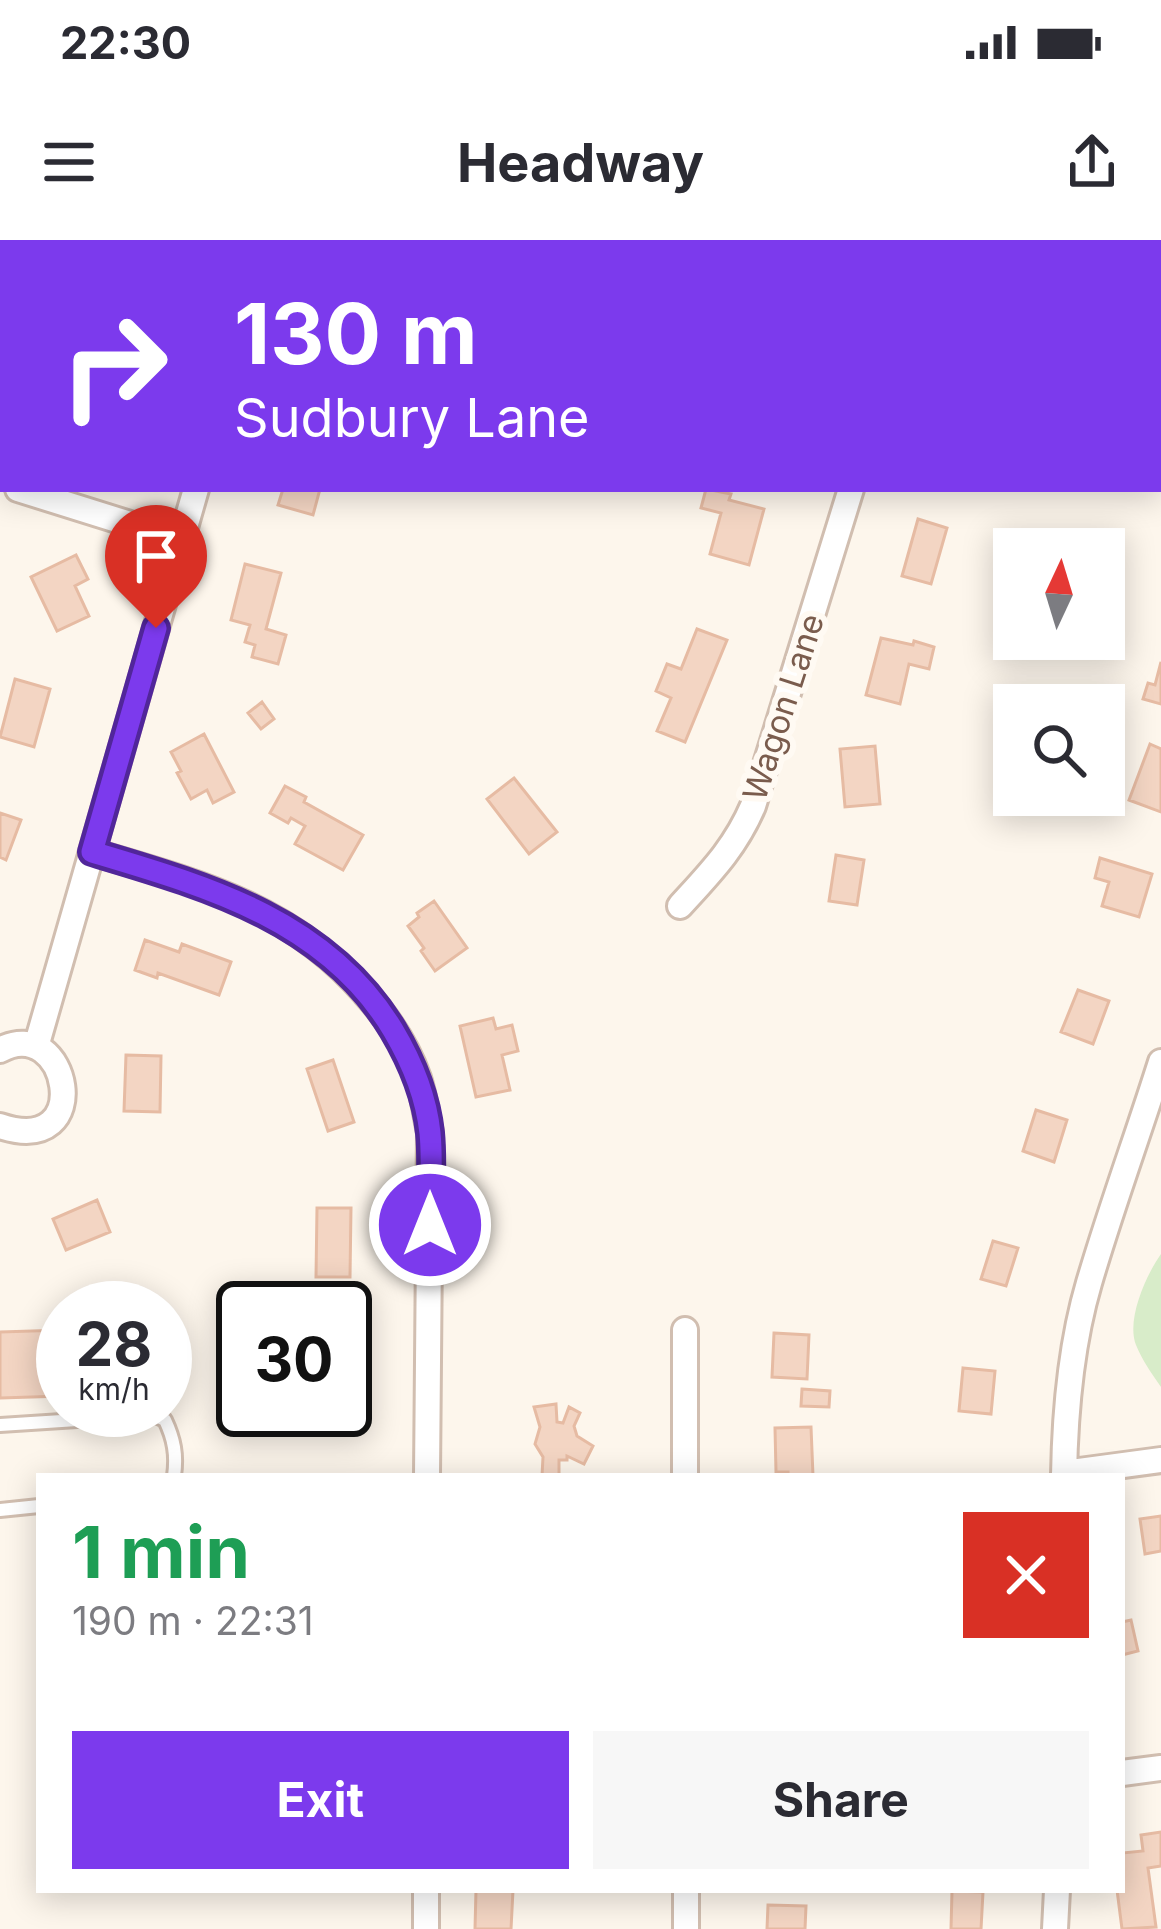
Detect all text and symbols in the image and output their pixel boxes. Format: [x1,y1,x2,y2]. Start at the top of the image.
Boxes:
text: 22:30 [60,15,191,70]
icon: menu [36,129,102,195]
icon: share [1059,129,1125,195]
text: Headway [457,130,704,195]
text: 130 m [234,283,478,384]
icon: right [36,288,192,444]
text: Sudbury Lane [234,385,590,450]
pin [105,505,207,628]
icon: arrive [123,523,189,589]
north arrow [993,528,1125,660]
map controls [993,528,1125,816]
street label: Wagon Lane [734,609,832,805]
button: search [993,684,1125,816]
position arrow [367,1162,493,1288]
speed limit sign: 30 [216,1281,372,1437]
text: 28 [76,1308,152,1380]
text: km/h [78,1371,150,1407]
text: 1 min [72,1508,250,1595]
button: close [963,1512,1089,1638]
text: 190 m · 22:31 [72,1597,314,1644]
button: Exit [72,1731,569,1869]
button: Share [593,1731,1089,1869]

